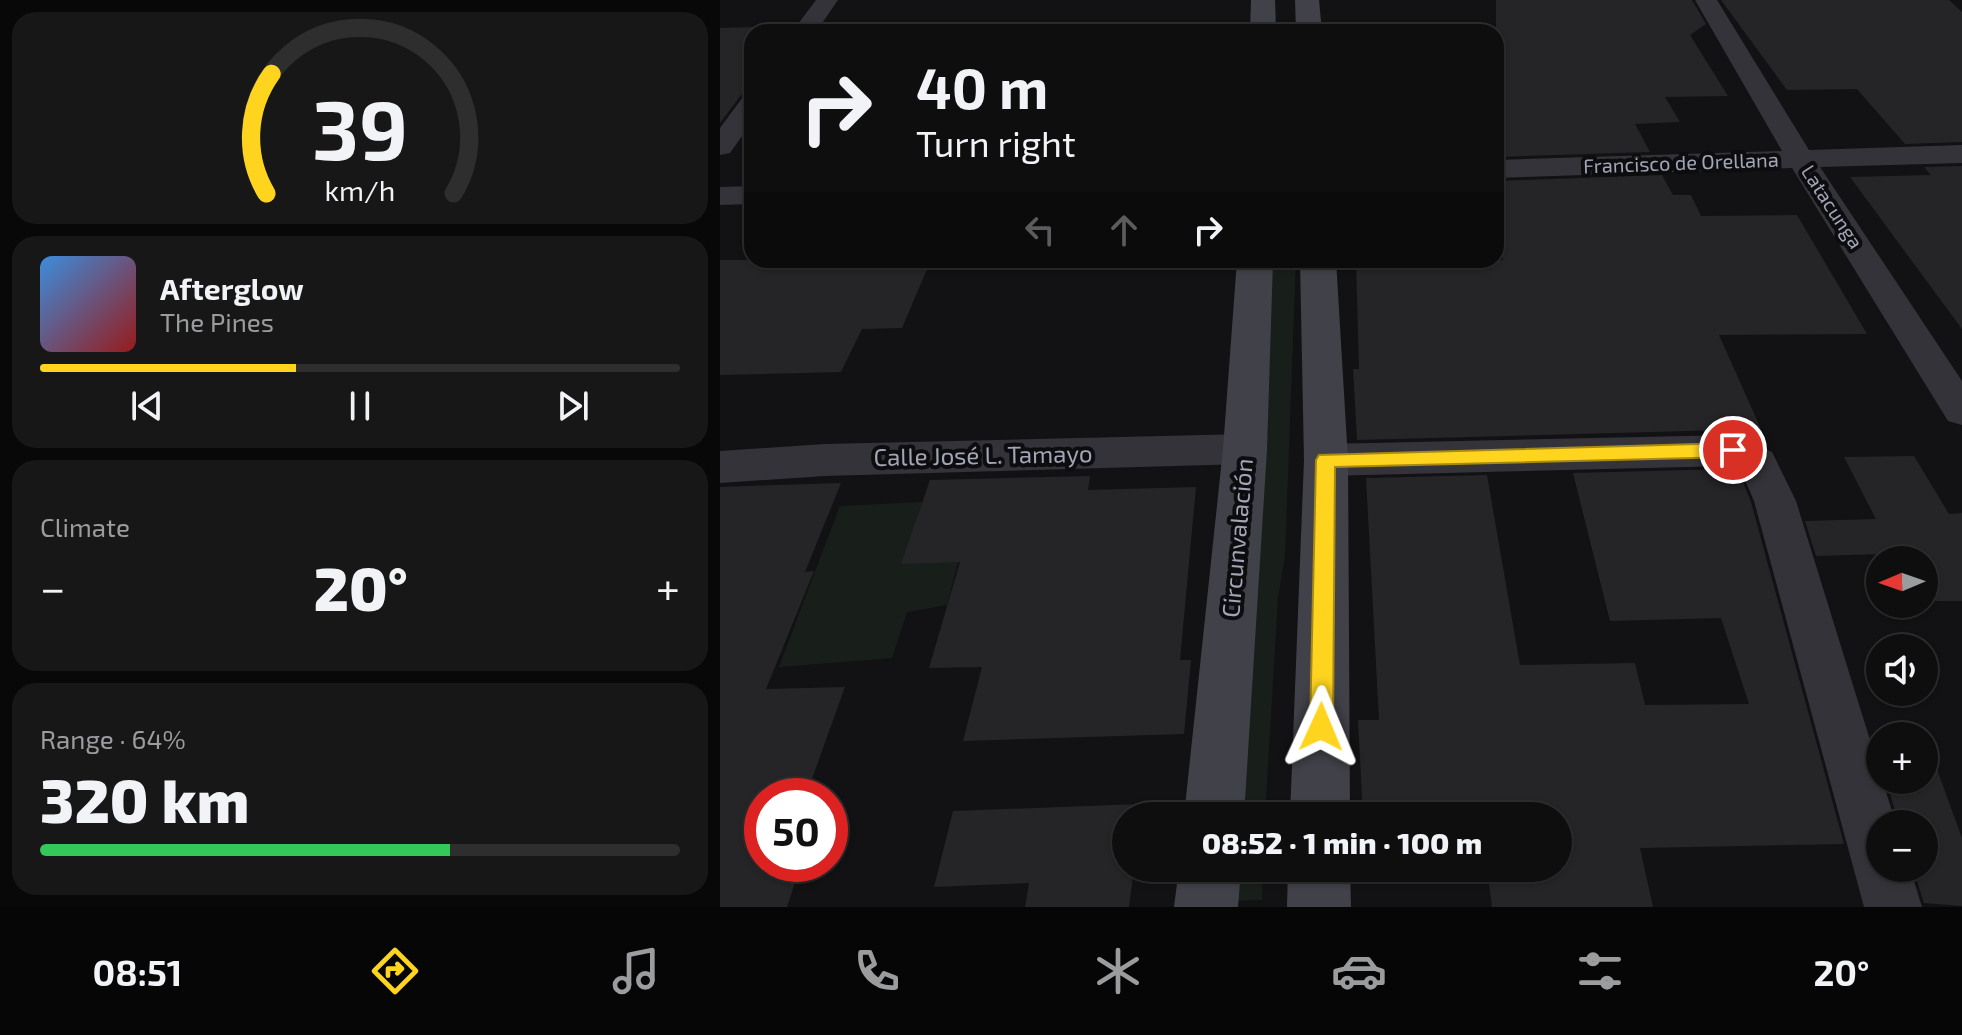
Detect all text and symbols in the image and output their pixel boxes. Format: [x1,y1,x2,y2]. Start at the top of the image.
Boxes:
text: 40 m [916,53,1048,120]
icon: right [784,56,888,160]
text: 39 [312,76,408,176]
text: Turn right [916,121,1076,164]
street label: Francisco de Orellana [1583,147,1779,177]
street label: Latacunga [1797,160,1869,253]
text: km/h [325,172,395,207]
icon: left [1018,208,1062,252]
icon: ahead [1102,208,1146,252]
icon: right [1186,208,1230,252]
text: Afterglow [160,270,304,306]
text: The Pines [160,306,274,337]
icon: previous [125,384,169,428]
icon: pause [338,384,382,428]
icon: next [551,384,595,428]
pin [1699,416,1767,484]
icon: arrive [1711,428,1755,472]
street label: Calle José L. Tamayo [873,438,1093,471]
street label: Circunvalación [1215,457,1258,619]
text: Climate [40,511,130,542]
north arrow [1866,546,1938,618]
map controls [1866,546,1938,882]
text: 20° [314,551,408,623]
text: − [40,560,66,613]
text: + [656,560,680,613]
button: sound [1866,634,1938,706]
position arrow [1279,685,1363,769]
button: + [1866,722,1938,794]
text: Range · 64% [40,723,186,754]
text: 320 km [40,763,250,835]
speed limit sign: 50 [744,778,848,882]
button: − [1866,810,1938,882]
text: 08:52 · 1 min · 100 m [1202,824,1482,860]
icon: directions [367,943,423,999]
icon: music [608,943,664,999]
icon: phone [849,943,905,999]
icon: climate [1090,943,1146,999]
icon: car [1331,943,1387,999]
icon: filters [1572,943,1628,999]
text: 08:51 [93,950,182,993]
text: 20° [1813,950,1869,993]

